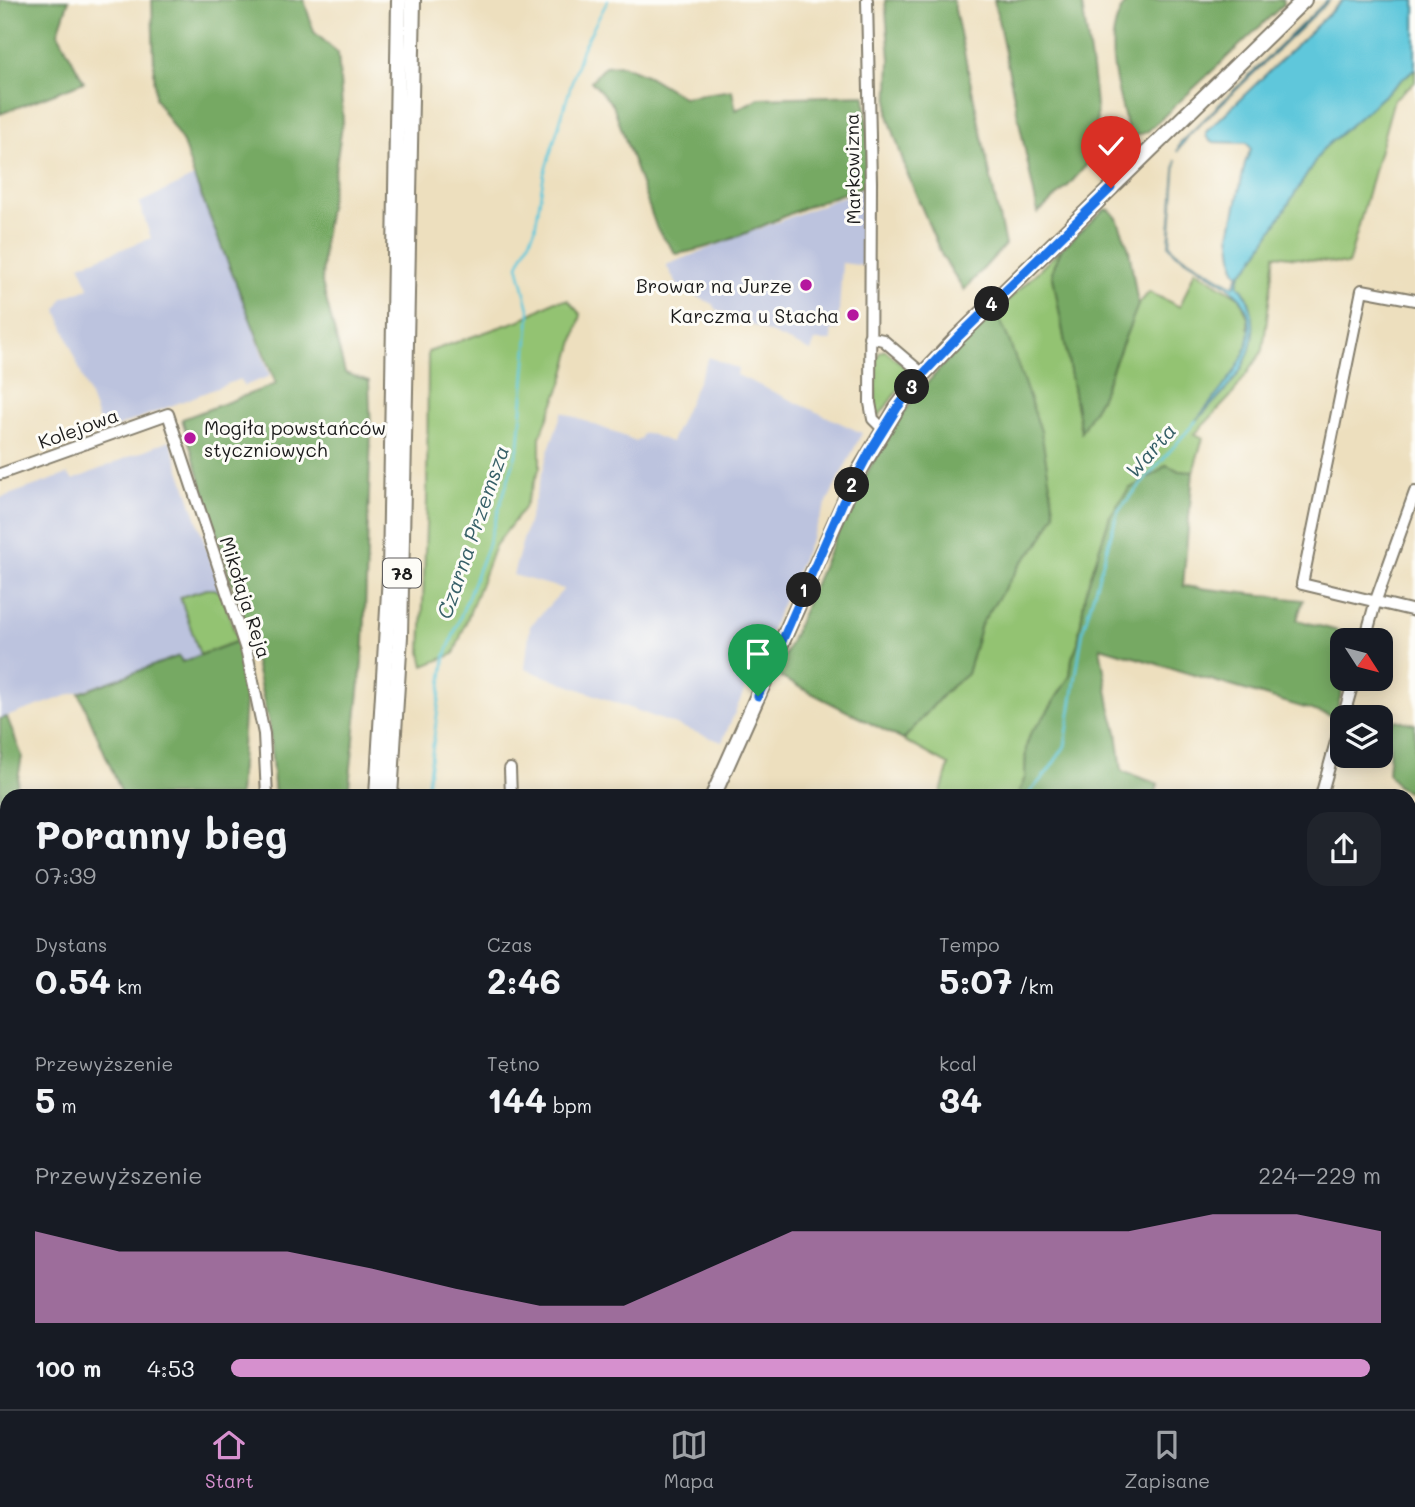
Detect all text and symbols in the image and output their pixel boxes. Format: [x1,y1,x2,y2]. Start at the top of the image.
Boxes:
street label: Markowizna [839,113,865,225]
pin [1081,116,1141,188]
icon: check [1092,127,1130,165]
place label: Browar na Jurze [636,273,792,298]
marker: Browar na Jurze [798,277,814,293]
pin: 4 [974,286,1010,322]
text: 4 [985,291,998,316]
place label: Karczma u Stacha [670,303,839,328]
marker: Karczma u Stacha [845,307,861,323]
pin: 3 [894,370,930,404]
text: 3 [906,374,917,399]
street label: Kolejowa [34,402,122,454]
place label: Mogiła powstańców styczniowych [204,415,386,462]
water label: Warta [1119,417,1181,483]
marker: Mogiła powstańców styczniowych [182,430,198,446]
water label: Czarna Przemsza [430,442,514,622]
pin: 2 [834,468,870,503]
text: 2 [846,472,857,497]
street label: Mikołaja Reja [215,533,277,661]
road number: 78 [383,558,421,588]
pin: 1 [786,572,822,608]
text: 1 [799,577,808,602]
pin [728,624,788,696]
north arrow [1330,628,1393,691]
map controls [1330,628,1393,768]
icon: arrive [739,635,777,673]
button: layers [1330,705,1393,768]
text: Poranny bieg [35,809,287,859]
button: share [1307,812,1381,886]
text: 07:39 [35,860,96,890]
text: Dystans [35,932,107,957]
text: Czas [487,932,532,957]
text: Tempo [939,932,999,957]
text: 0.54 [35,957,111,1003]
text: 2:46 [487,957,561,1003]
text: 5:07 [939,957,1013,1003]
text: km [111,974,142,999]
text: /km [1013,974,1054,999]
text: Przewyższenie [35,1051,173,1076]
text: Tętno [487,1051,540,1076]
text: kcal [939,1051,977,1076]
text: 5 [35,1076,55,1122]
text: 144 [487,1076,547,1122]
text: 34 [939,1076,982,1122]
text: m [55,1093,77,1118]
text: bpm [547,1093,592,1118]
text: Przewyższenie [35,1160,203,1190]
text: 224–229 m [1258,1160,1381,1190]
text: 100 m [35,1353,101,1383]
text: 4:53 [147,1353,195,1383]
tab: Start [205,1426,254,1493]
tab: Mapa [664,1426,714,1493]
tab: Zapisane [1124,1426,1210,1493]

